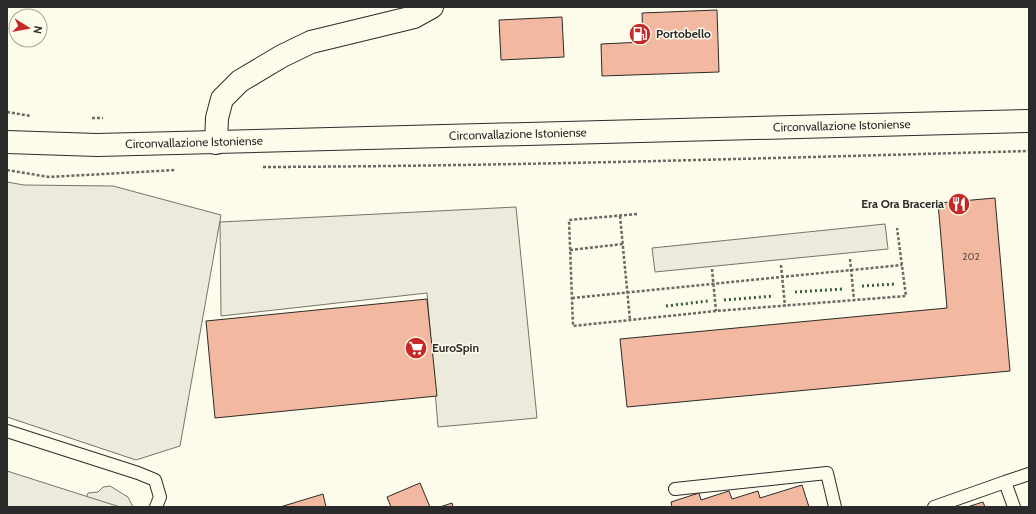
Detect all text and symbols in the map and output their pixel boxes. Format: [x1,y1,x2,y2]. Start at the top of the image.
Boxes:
north arrow [8,8,48,48]
fuel station icon: Portobello [627,21,653,47]
text: N [30,25,45,35]
place label: Portobello [656,26,711,41]
street label: Circonvallazione Istoniense [773,116,911,135]
street label: Circonvallazione Istoniense [449,124,587,143]
street label: Circonvallazione Istoniense [125,133,263,151]
restaurant icon: Era Ora Braceria [946,191,972,217]
place label: Era Ora Braceria [861,196,944,211]
house number: 202 [962,250,980,263]
supermarket icon: EuroSpin [403,335,429,361]
place label: EuroSpin [432,340,479,355]

